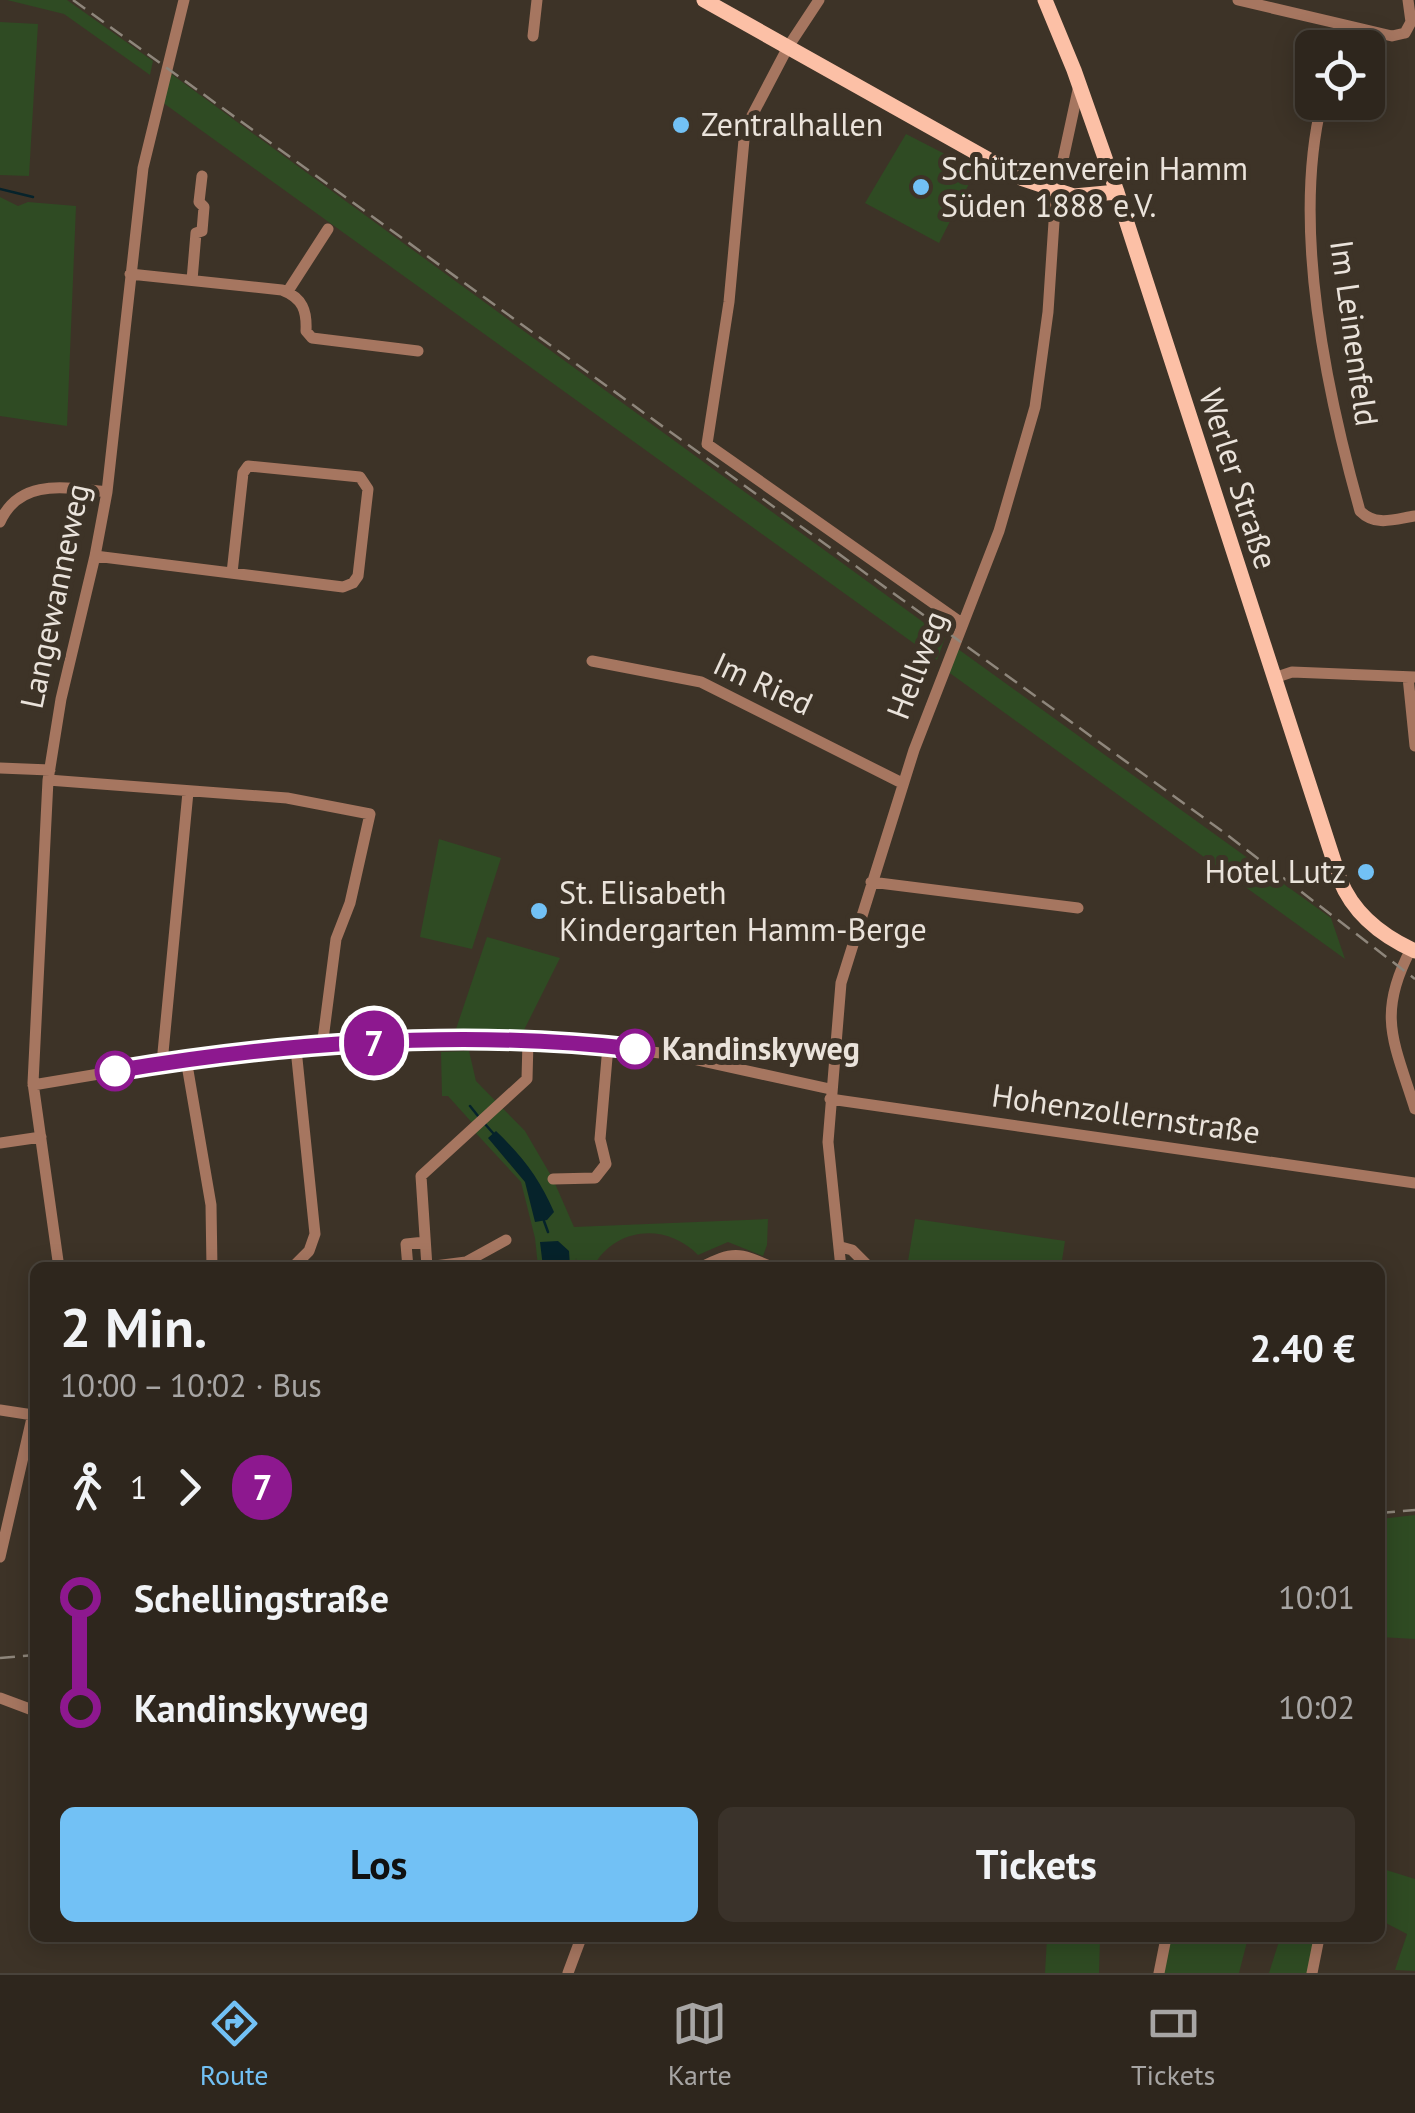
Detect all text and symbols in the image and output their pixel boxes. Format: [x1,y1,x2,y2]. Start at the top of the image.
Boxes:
map controls [1295,30,1385,120]
button: locate [1295,30,1385,120]
place label: Zentralhallen [701,103,883,145]
marker: Zentralhallen [670,114,692,136]
place label: Schützenverein Hamm Süden 1888 e.V. [941,147,1248,226]
marker: Schützenverein Hamm Süden 1888 e.V. [910,176,932,198]
street label: Im Leinenfeld [1321,237,1389,429]
street label: Werler Straße [1190,383,1288,574]
street label: Langewanneweg [10,479,98,712]
street label: Hellweg [876,604,956,725]
street label: Im Ried [707,642,820,724]
place label: Hotel Lutz [1204,850,1346,892]
marker: Hotel Lutz [1355,861,1377,883]
place label: St. Elisabeth Kindergarten Hamm-Berge [559,871,927,950]
marker: St. Elisabeth Kindergarten Hamm-Berge [528,900,550,922]
line badge: 7 [342,1010,406,1076]
text: 7 [364,1020,384,1066]
place label: Kandinskyweg [662,1027,860,1069]
marker: Kandinskyweg [616,1030,654,1068]
unlabelled marker [96,1052,134,1090]
street label: Hohenzollernstraße [989,1073,1263,1153]
text: 2 Min. [60,1291,207,1362]
text: 2.40 € [1250,1323,1355,1372]
text: 10:00 – 10:02 · Bus [60,1364,322,1406]
icon: walk [60,1460,115,1515]
icon: forward [162,1460,217,1515]
text: 7 [252,1464,272,1510]
text: 1 [130,1466,147,1508]
text: Schellingstraße [134,1573,389,1622]
text: 10:01 [1278,1576,1355,1618]
text: Kandinskyweg [134,1683,369,1732]
text: 10:02 [1278,1686,1355,1728]
button: Los [60,1807,698,1922]
button: Tickets [718,1807,1355,1922]
tab: Route [200,1996,268,2093]
tab: Karte [668,1996,732,2093]
tab: Tickets [1131,1996,1215,2093]

